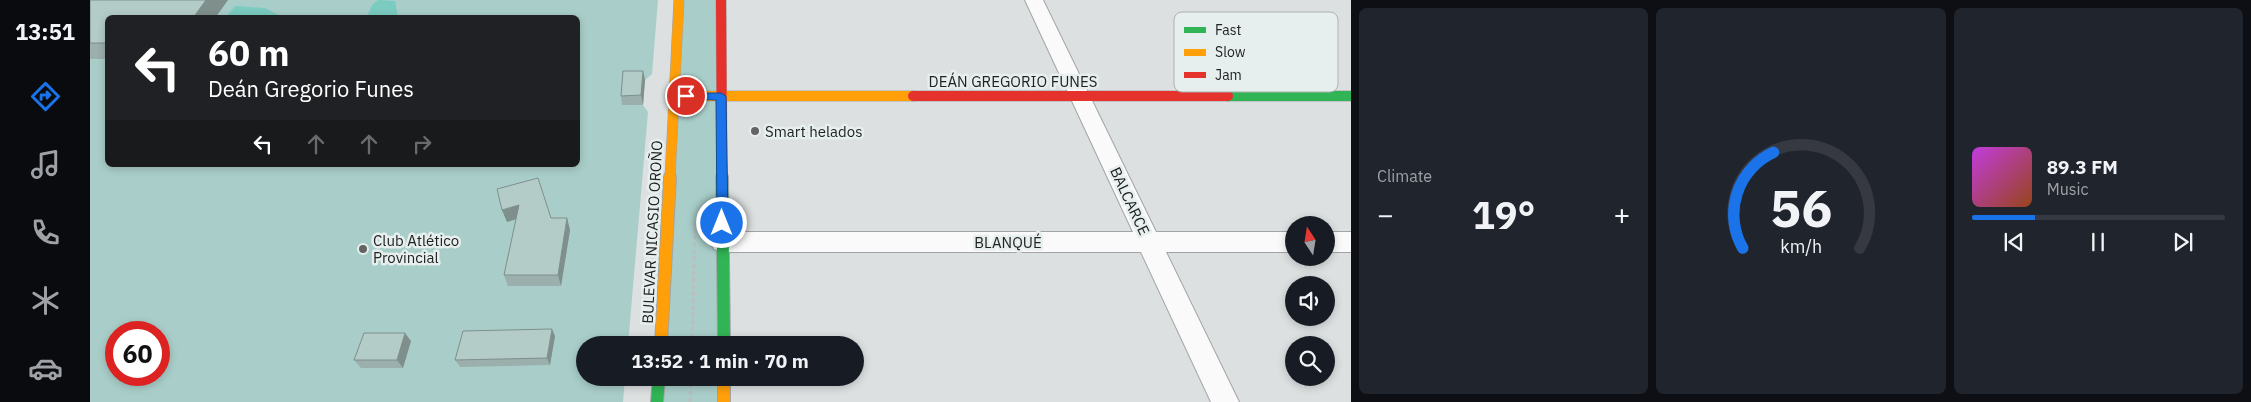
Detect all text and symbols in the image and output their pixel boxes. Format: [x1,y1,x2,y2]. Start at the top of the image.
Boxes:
legend [1174,12,1338,92]
text: 13:51 [15,17,75,46]
text: Fast [1215,21,1241,39]
text: 60 m [208,30,290,76]
icon: left [125,35,190,100]
text: Slow [1215,43,1246,61]
text: Jam [1215,66,1242,84]
street label: DEÁN GREGORIO FUNES [929,72,1097,91]
text: Deán Gregorio Funes [208,74,414,103]
pin [665,75,707,117]
icon: directions [28,79,63,114]
icon: arrive [672,82,700,110]
place label: Smart helados [765,122,862,141]
marker: Smart helados [749,125,761,137]
icon: left [249,130,277,158]
icon: ahead [302,130,330,158]
icon: ahead [355,130,383,158]
icon: right [408,130,436,158]
street label: BULEVAR NICASIO OROÑO [638,140,666,324]
icon: music [28,147,63,182]
text: 89.3 FM [2047,155,2118,179]
street label: BALCARCE [1106,164,1154,238]
text: Climate [1377,166,1432,186]
text: 56 [1770,174,1832,241]
text: Music [2047,179,2089,199]
text: 19° [1472,190,1535,239]
position arrow [695,196,747,248]
text: − [1377,196,1394,233]
text: + [1614,196,1630,233]
icon: phone [28,215,63,250]
north arrow [1285,216,1335,266]
map controls [1285,216,1335,386]
icon: previous [2000,228,2028,256]
icon: pause [2084,228,2112,256]
icon: next [2169,228,2197,256]
place label: Club Atlético Provincial [373,231,459,267]
street label: BLANQUÉ [974,233,1042,252]
text: km/h [1780,235,1822,258]
marker: Club Atlético Provincial [357,243,369,255]
button: sound [1285,276,1335,326]
icon: climate [28,283,63,318]
speed limit sign: 60 [105,321,170,386]
button: search [1285,336,1335,386]
text: 13:52 · 1 min · 70 m [631,349,809,373]
icon: car [28,351,63,386]

